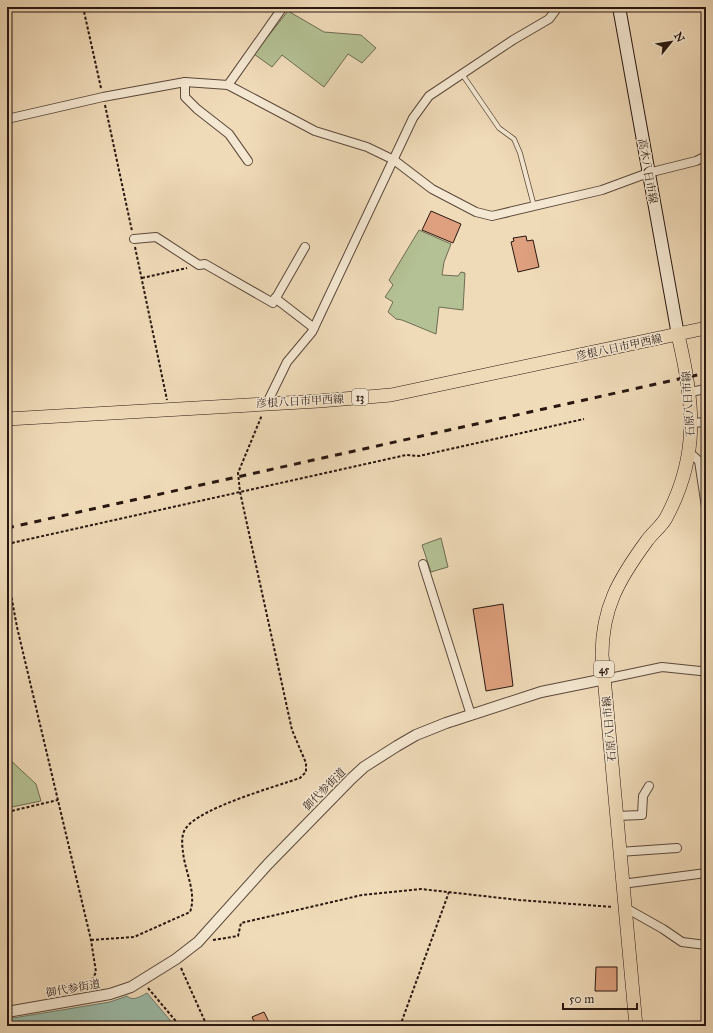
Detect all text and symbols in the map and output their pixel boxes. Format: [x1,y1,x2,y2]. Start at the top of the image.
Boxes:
north arrow [651,22,691,62]
text: N [671,30,688,45]
street label: 高木八日市線 [635,137,660,205]
street label: 彦根八日市甲西線 [575,332,663,363]
street label: 石原八日市線 [680,371,697,437]
road number: 13 [352,389,368,405]
street label: 彦根八日市甲西線 [256,393,344,410]
road number: 45 [594,661,614,677]
street label: 石原八日市線 [600,696,619,762]
street label: 御代参街道 [300,765,348,813]
street label: 御代参街道 [45,977,101,1000]
scale bar [563,985,637,1011]
text: 50 m [569,992,594,1006]

